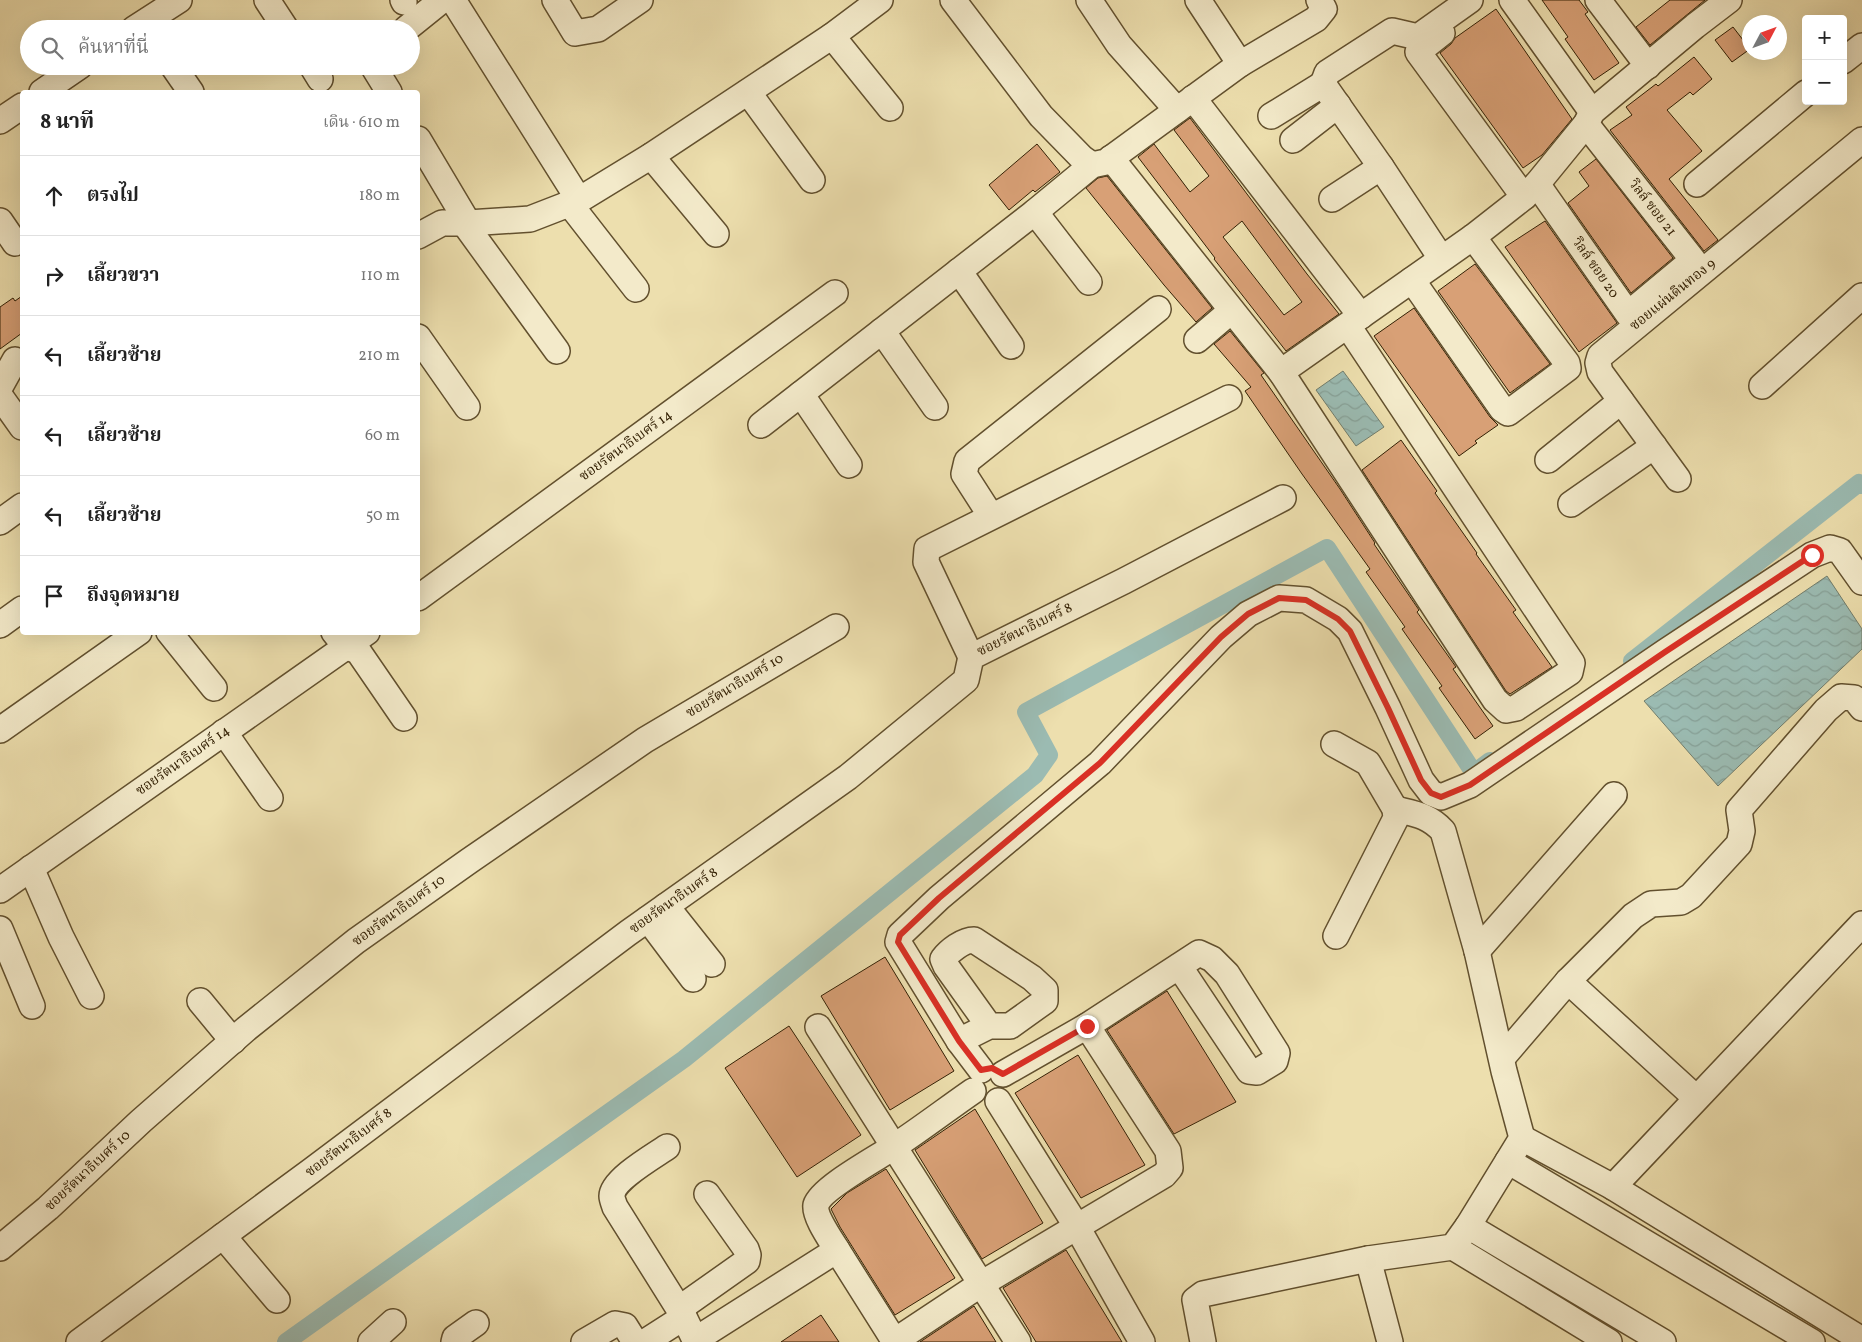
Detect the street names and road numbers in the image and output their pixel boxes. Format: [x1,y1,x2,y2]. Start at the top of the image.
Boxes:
street label: วิลล์ ซอย 21 [1623,175,1681,240]
street label: วิลล์ ซอย 20 [1567,233,1624,302]
street label: ซอยแผ่นดินทอง 9 [1626,255,1720,335]
street label: ซอยรัตนาธิเบศร์ 14 [575,405,676,486]
street label: ซอยรัตนาธิเบศร์ 8 [974,598,1076,661]
street label: ซอยรัตนาธิเบศร์ 10 [682,648,787,723]
street label: ซอยรัตนาธิเบศร์ 14 [132,721,234,801]
street label: ซอยรัตนาธิเบศร์ 8 [625,863,722,939]
street label: ซอยรัตนาธิเบศร์ 10 [348,870,449,951]
street label: ซอยรัตนาธิเบศร์ 8 [301,1103,396,1182]
street label: ซอยรัตนาธิเบศร์ 10 [40,1126,135,1216]

